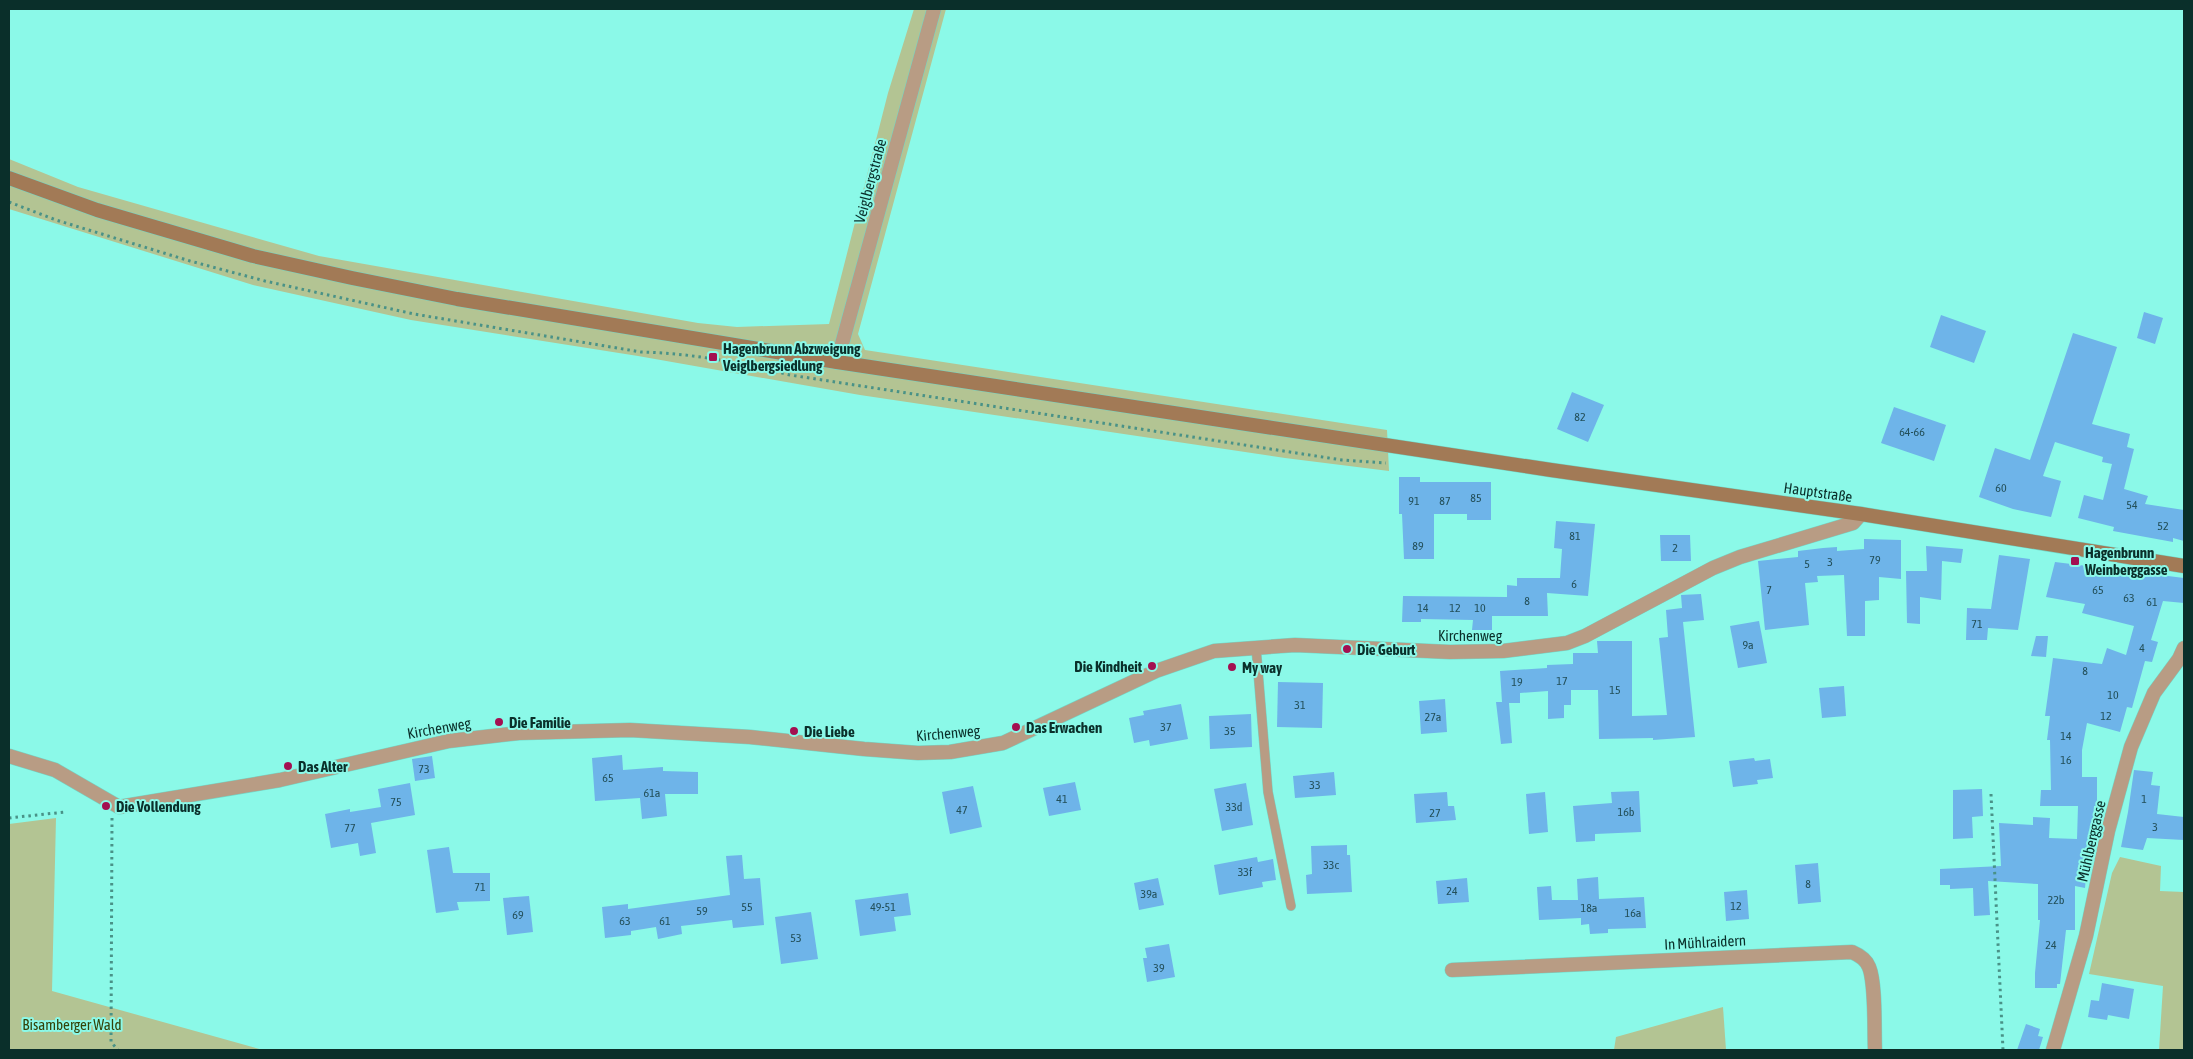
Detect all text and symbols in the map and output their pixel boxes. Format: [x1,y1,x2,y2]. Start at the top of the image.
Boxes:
street label: Veiglbergstraße [851,137,889,225]
place label: Hagenbrunn Abzweigung Veiglbergsiedlung [722,340,861,374]
marker: Hagenbrunn Abzweigung Veiglbergsiedlung [707,351,719,363]
house number: 82 [1574,410,1586,424]
house number: 64-66 [1899,425,1925,439]
street label: Hauptstraße [1783,479,1853,505]
house number: 60 [1995,481,2007,495]
house number: 85 [1470,491,1482,505]
house number: 91 [1408,494,1420,508]
house number: 87 [1439,494,1451,508]
house number: 54 [2126,498,2138,512]
house number: 52 [2157,519,2169,533]
house number: 81 [1569,529,1581,543]
house number: 89 [1412,539,1424,553]
house number: 2 [1672,541,1678,555]
place label: Hagenbrunn Weinberggasse [2084,544,2168,578]
house number: 79 [1869,553,1881,567]
house number: 3 [1827,555,1833,569]
marker: Hagenbrunn Weinberggasse [2069,555,2081,567]
house number: 5 [1804,557,1810,571]
house number: 6 [1571,577,1577,591]
house number: 7 [1766,583,1772,597]
house number: 65 [2092,583,2104,597]
house number: 63 [2123,591,2135,605]
house number: 8 [1524,594,1530,608]
house number: 61 [2146,595,2158,609]
house number: 14 [1417,601,1429,615]
house number: 12 [1449,601,1461,615]
house number: 10 [1474,601,1486,615]
house number: 71 [1971,617,1983,631]
street label: Kirchenweg [1438,627,1503,644]
house number: 9a [1742,638,1754,652]
place label: Die Geburt [1357,641,1416,658]
house number: 4 [2139,641,2145,655]
marker: Die Geburt [1341,643,1353,655]
place label: Die Kindheit [1074,658,1143,675]
place label: My way [1242,659,1283,676]
marker: Die Kindheit [1146,660,1158,672]
marker: My way [1226,661,1238,673]
house number: 8 [2082,664,2088,678]
house number: 17 [1556,674,1568,688]
house number: 19 [1511,675,1523,689]
house number: 15 [1609,683,1621,697]
house number: 10 [2107,688,2119,702]
house number: 31 [1294,698,1306,712]
house number: 12 [2100,709,2112,723]
house number: 27a [1425,710,1441,724]
street label: Kirchenweg [406,714,473,742]
place label: Die Familie [509,714,571,731]
marker: Die Familie [493,716,505,728]
place label: Das Erwachen [1026,719,1102,736]
house number: 37 [1160,720,1172,734]
marker: Das Erwachen [1010,721,1022,733]
street label: Kirchenweg [915,722,981,744]
place label: Die Liebe [804,723,855,740]
house number: 35 [1224,724,1236,738]
marker: Die Liebe [788,725,800,737]
house number: 14 [2060,729,2072,743]
house number: 16 [2060,753,2072,767]
place label: Das Alter [298,758,348,775]
marker: Das Alter [282,760,294,772]
house number: 73 [418,762,430,776]
house number: 65 [602,771,614,785]
house number: 33 [1309,778,1321,792]
house number: 61a [644,786,660,800]
house number: 41 [1056,792,1068,806]
house number: 1 [2141,792,2147,806]
house number: 75 [390,795,402,809]
place label: Die Vollendung [116,798,201,815]
street label: Mühlberggasse [2073,798,2109,883]
marker: Die Vollendung [100,800,112,812]
house number: 33d [1226,800,1242,814]
house number: 47 [956,803,968,817]
house number: 16b [1618,805,1635,819]
house number: 27 [1429,806,1441,820]
house number: 3 [2152,820,2158,834]
house number: 77 [344,821,356,835]
house number: 33c [1323,858,1339,872]
house number: 33f [1238,865,1253,879]
house number: 8 [1805,877,1811,891]
house number: 71 [474,880,486,894]
house number: 24 [1446,884,1458,898]
house number: 39a [1141,887,1157,901]
house number: 22b [2048,893,2065,907]
house number: 12 [1730,899,1742,913]
house number: 55 [741,900,753,914]
house number: 49-51 [870,900,896,914]
house number: 18a [1581,901,1597,915]
house number: 59 [696,904,708,918]
house number: 16a [1625,906,1641,920]
house number: 69 [512,908,524,922]
house number: 63 [619,914,631,928]
house number: 61 [659,914,671,928]
house number: 53 [790,931,802,945]
street label: In Mühlraidern [1664,931,1746,953]
house number: 24 [2045,938,2057,952]
house number: 39 [1153,961,1165,975]
park label: Bisamberger Wald [22,1016,122,1033]

